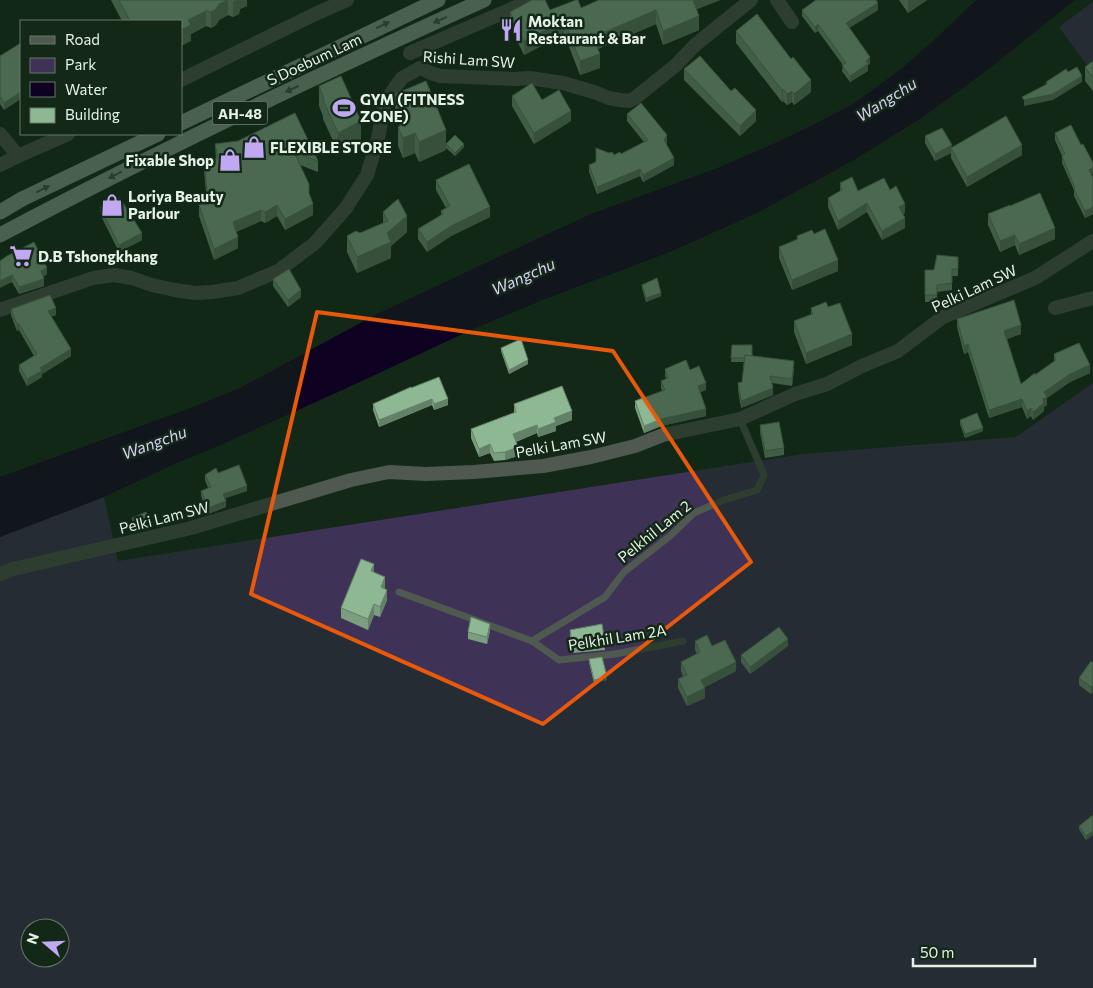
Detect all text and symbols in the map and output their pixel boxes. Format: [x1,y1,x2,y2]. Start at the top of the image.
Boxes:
place label: Moktan Restaurant & Bar [528,12,646,47]
one-way arrow [433,16,447,24]
restaurant icon: Moktan Restaurant & Bar [498,17,524,43]
legend [20,20,182,135]
one-way arrow [376,21,390,29]
street label: S Doebum Lam [264,29,364,89]
text: Road [65,30,100,48]
street label: Rishi Lam SW [422,47,516,71]
text: Park [65,55,96,73]
water label: Wangchu [852,73,920,125]
text: Water [65,80,107,98]
one-way arrow [285,85,299,93]
place label: GYM (FITNESS ZONE) [360,90,465,125]
sports icon: GYM (FITNESS ZONE) [331,95,357,121]
road number: AH-48 [212,102,268,125]
text: Building [65,105,120,123]
shop icon: FLEXIBLE STORE [241,134,267,160]
place label: FLEXIBLE STORE [270,138,392,156]
shop icon: Fixable Shop [217,147,243,173]
place label: Fixable Shop [125,151,214,169]
one-way arrow [108,172,122,180]
one-way arrow [36,185,50,193]
place label: Loriya Beauty Parlour [128,187,225,222]
shop icon: Loriya Beauty Parlour [99,192,125,218]
supermarket icon: D.B Tshongkhang [8,243,34,269]
place label: D.B Tshongkhang [38,247,158,265]
water label: Wangchu [488,254,558,298]
street label: Pelki Lam SW [929,260,1019,316]
water label: Wangchu [119,422,189,462]
street label: Pelki Lam SW [514,427,608,461]
street label: Pelkhil Lam 2 [614,496,694,566]
street label: Pelki Lam SW [117,497,211,537]
street label: Pelkhil Lam 2A [567,620,667,654]
north arrow [20,918,70,968]
text: N [22,931,42,946]
scale bar [913,936,1036,968]
text: 50 m [920,943,954,961]

